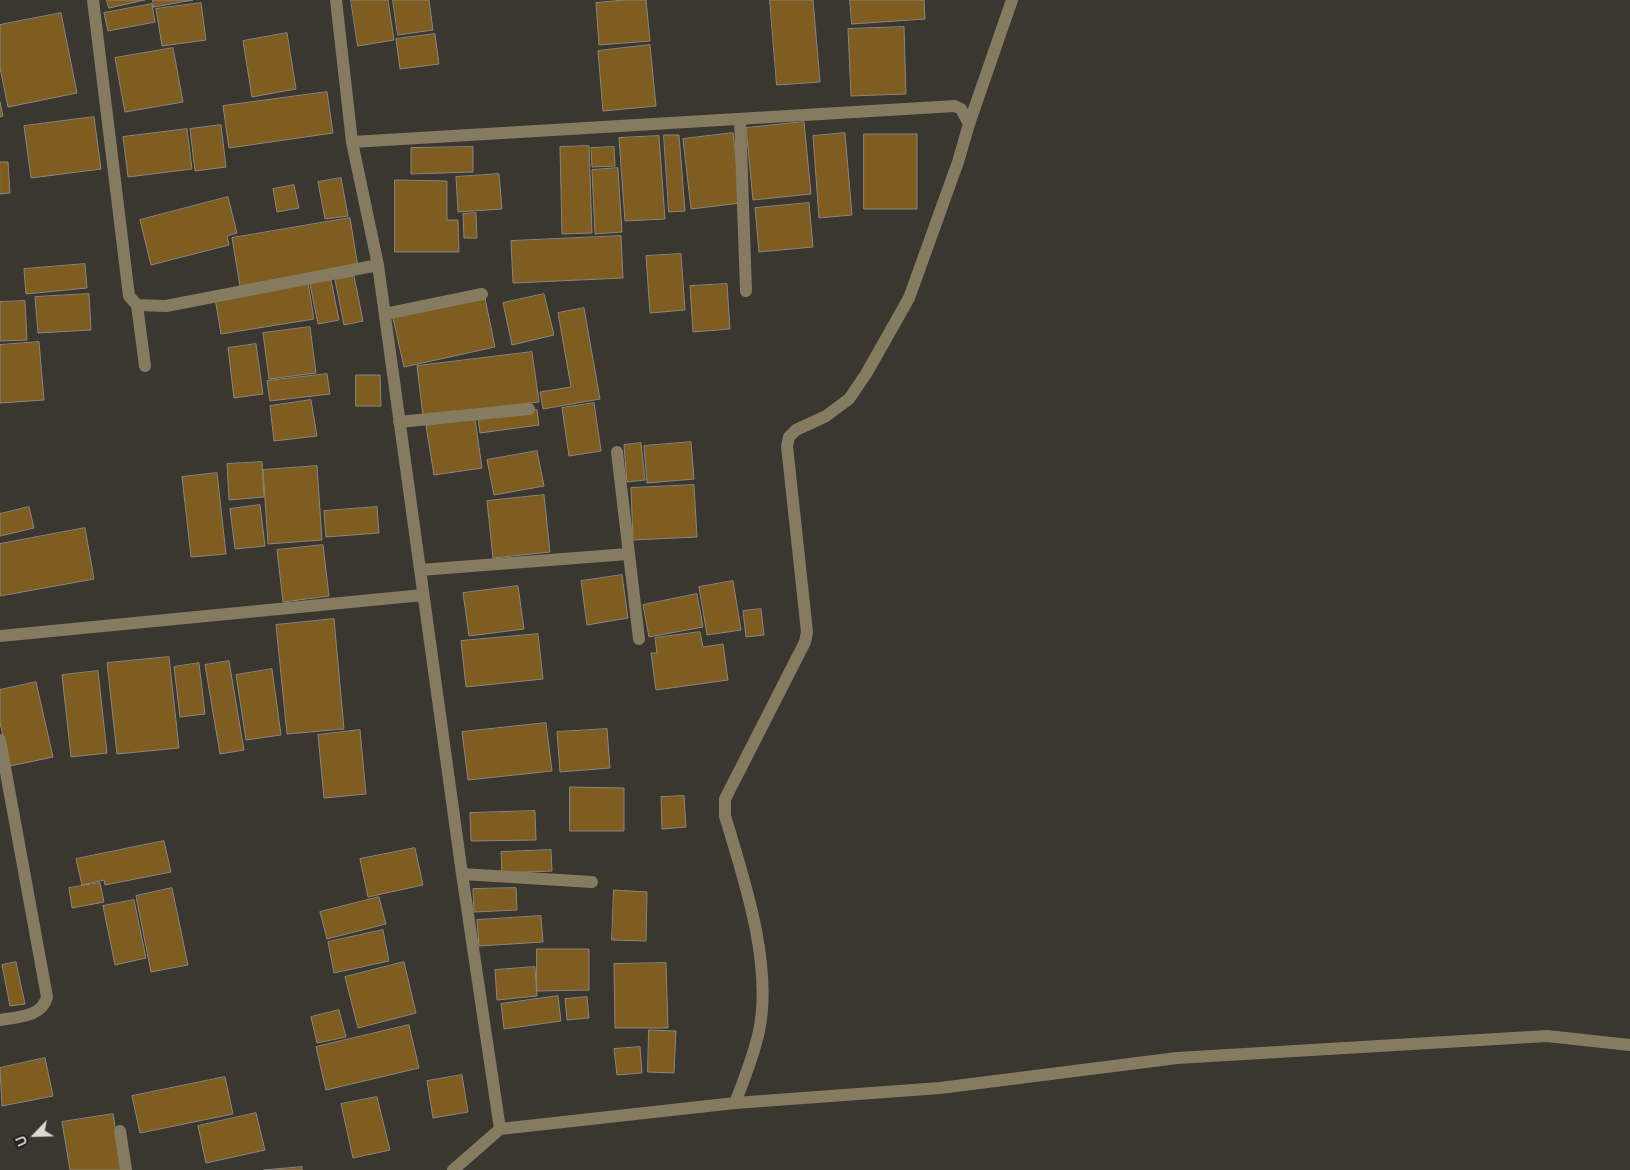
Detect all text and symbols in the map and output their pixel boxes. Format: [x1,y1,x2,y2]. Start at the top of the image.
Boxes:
north arrow [10,1110,60,1160]
text: U [11,1133,32,1149]

